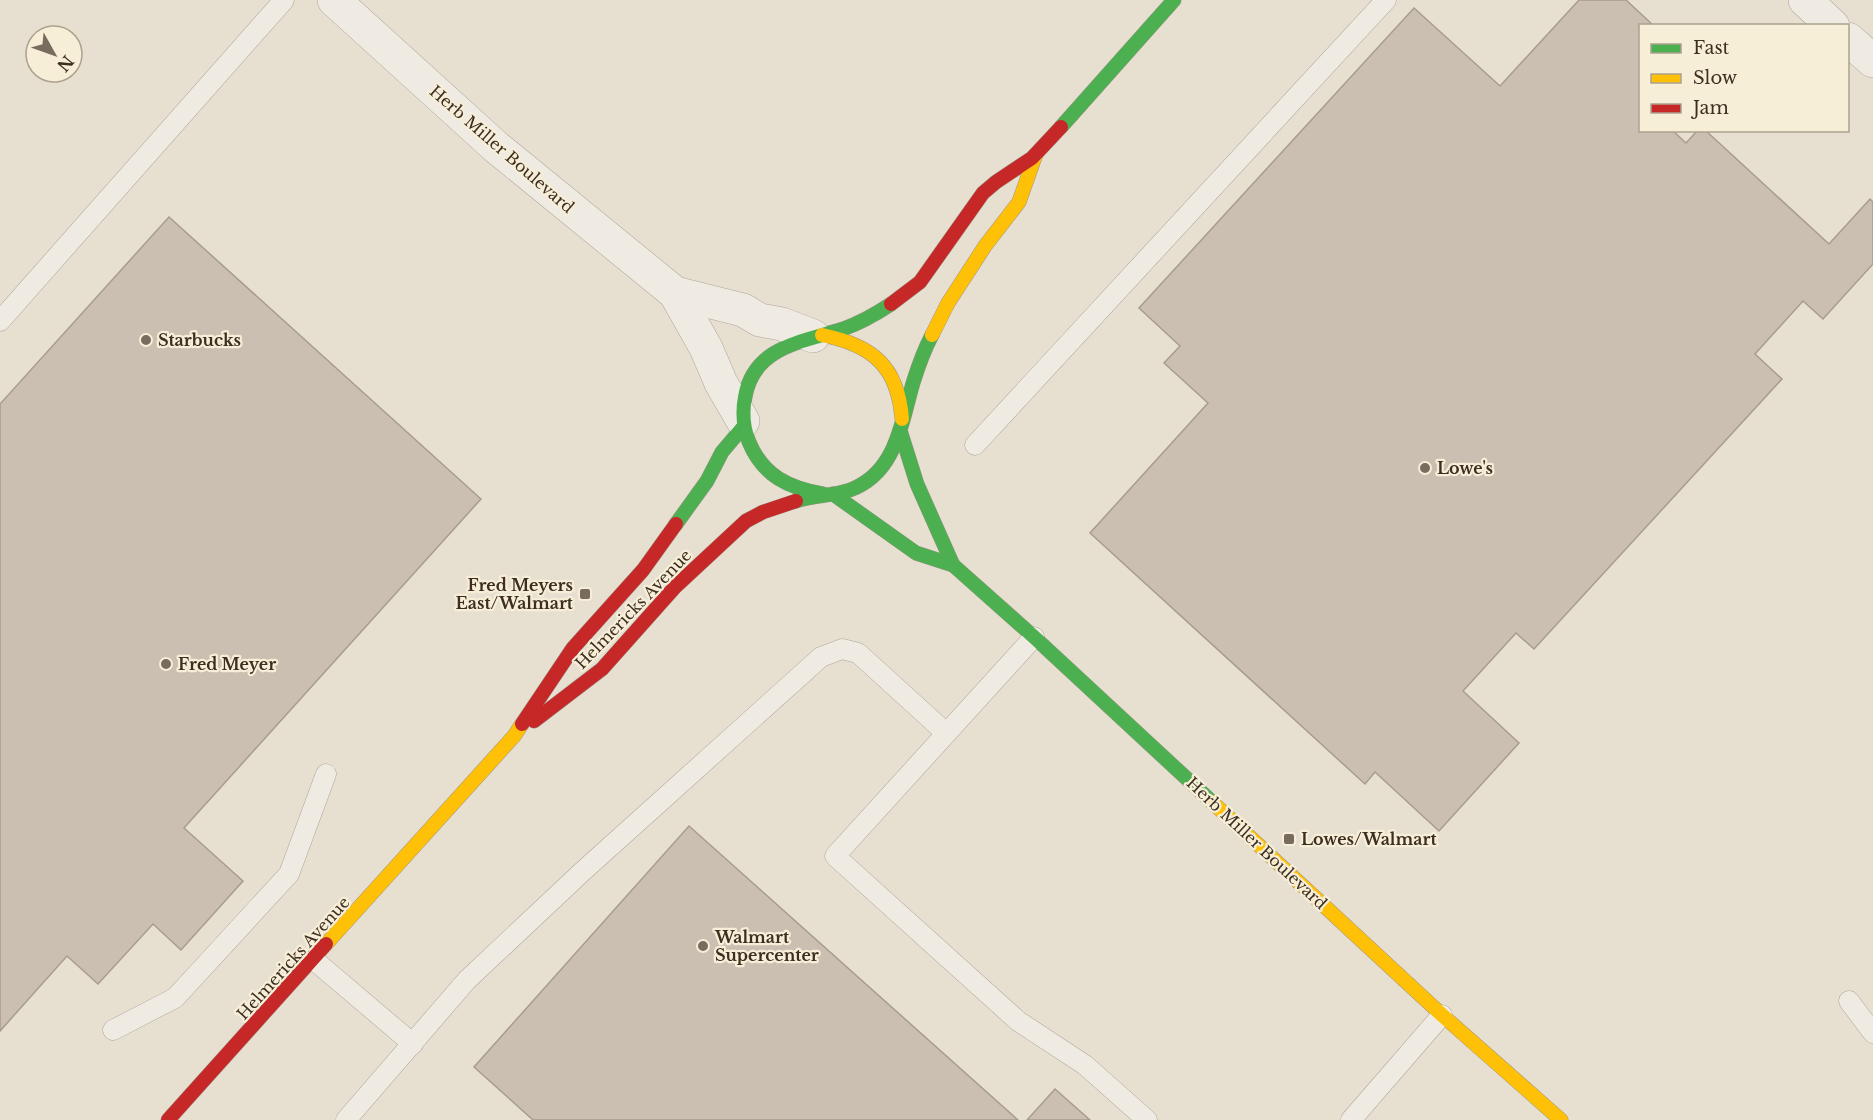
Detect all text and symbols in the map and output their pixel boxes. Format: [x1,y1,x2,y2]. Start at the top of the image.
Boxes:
north arrow [24,24,84,84]
legend [1639,24,1849,132]
text: Fast [1693,37,1730,59]
text: N [53,51,78,76]
text: Slow [1693,67,1738,89]
street label: Herb Miller Boulevard [426,81,578,217]
text: Jam [1691,97,1729,119]
place label: Starbucks [158,330,241,350]
marker: Starbucks [139,333,153,347]
place label: Lowe's [1437,458,1493,478]
marker: Lowe's [1418,461,1432,475]
street label: Helmericks Avenue [571,545,695,673]
place label: Fred Meyers East/Walmart [456,575,574,613]
marker: Fred Meyers East/Walmart [578,587,592,601]
place label: Fred Meyer [178,654,276,674]
marker: Fred Meyer [159,657,173,671]
street label: Herb Miller Boulevard [1183,773,1332,913]
place label: Lowes/Walmart [1301,829,1437,849]
marker: Lowes/Walmart [1282,832,1296,846]
street label: Helmericks Avenue [232,892,354,1024]
place label: Walmart Supercenter [714,927,819,965]
marker: Walmart Supercenter [696,939,710,953]

